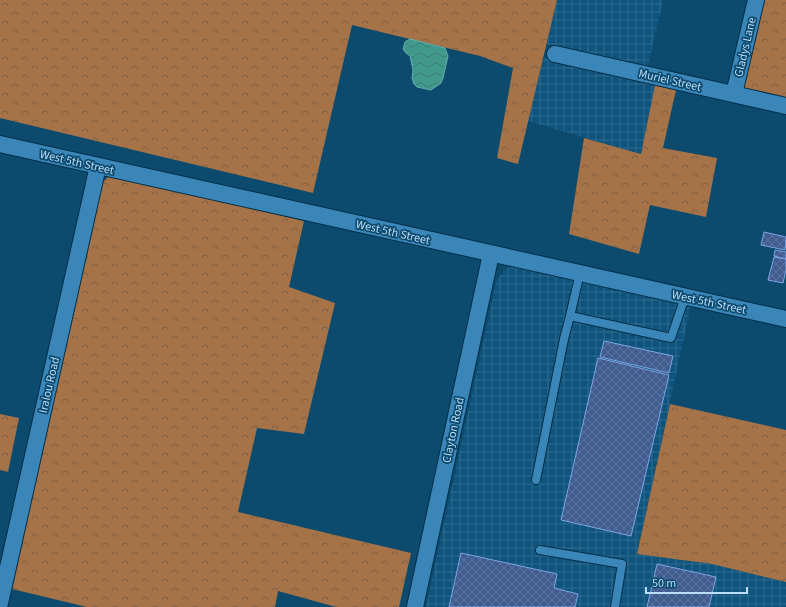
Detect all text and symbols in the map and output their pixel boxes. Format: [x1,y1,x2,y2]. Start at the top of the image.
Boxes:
street label: Gladys Lane [730,16,761,79]
street label: Muriel Street [637,65,703,96]
street label: West 5th Street [38,146,116,179]
street label: West 5th Street [354,216,432,249]
street label: West 5th Street [670,286,748,319]
street label: Iralou Road [35,355,64,415]
street label: Clayton Road [438,396,469,464]
scale bar [646,569,747,595]
text: 50 m [652,575,676,592]

